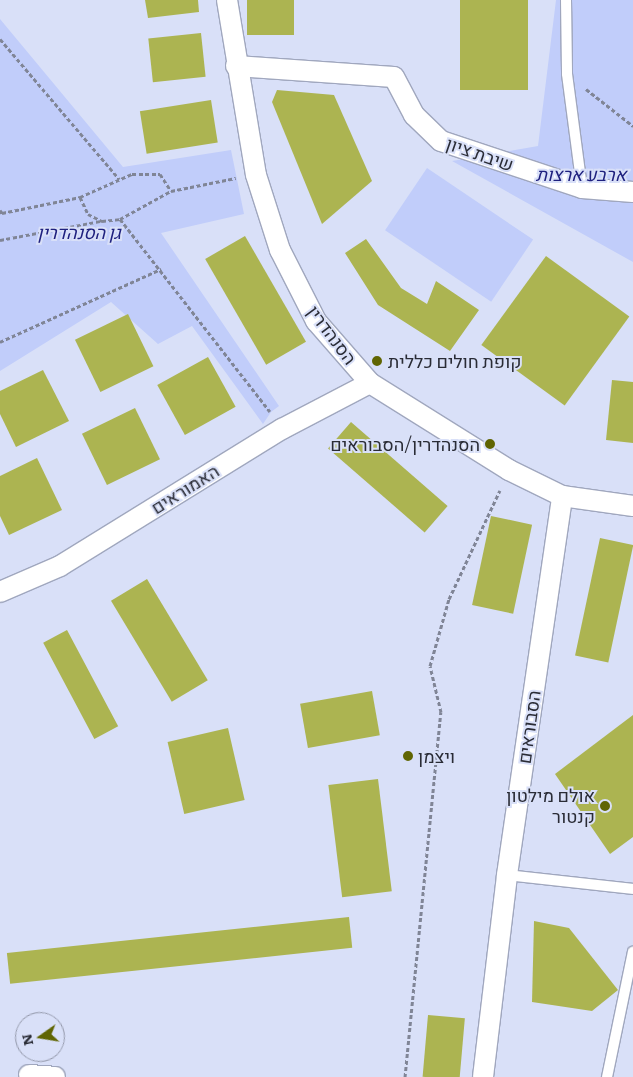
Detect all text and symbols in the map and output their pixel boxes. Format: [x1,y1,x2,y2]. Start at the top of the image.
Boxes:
street label: שיבת ציון [443,132,517,176]
park label: ארבע ארצות [536,163,626,185]
park label: גן הסנהדרין [37,221,121,243]
street label: הסנהדרין [303,301,361,369]
place label: קופת חולים כללית [388,350,521,372]
marker: קופת חולים כללית [370,354,384,368]
place label: הסנהדרין/הסבוראים [330,433,480,455]
marker: הסנהדרין/הסבוראים [484,438,496,450]
street label: האמוראים [147,460,223,518]
street label: הסבוראים [513,689,545,765]
place label: ויצמן [418,745,455,767]
marker: ויצמן [402,750,414,762]
place label: אולם מילטון קנטור [506,785,595,828]
marker: אולם מילטון קנטור [599,800,611,812]
north arrow [15,1012,65,1062]
text: N [15,1032,37,1048]

